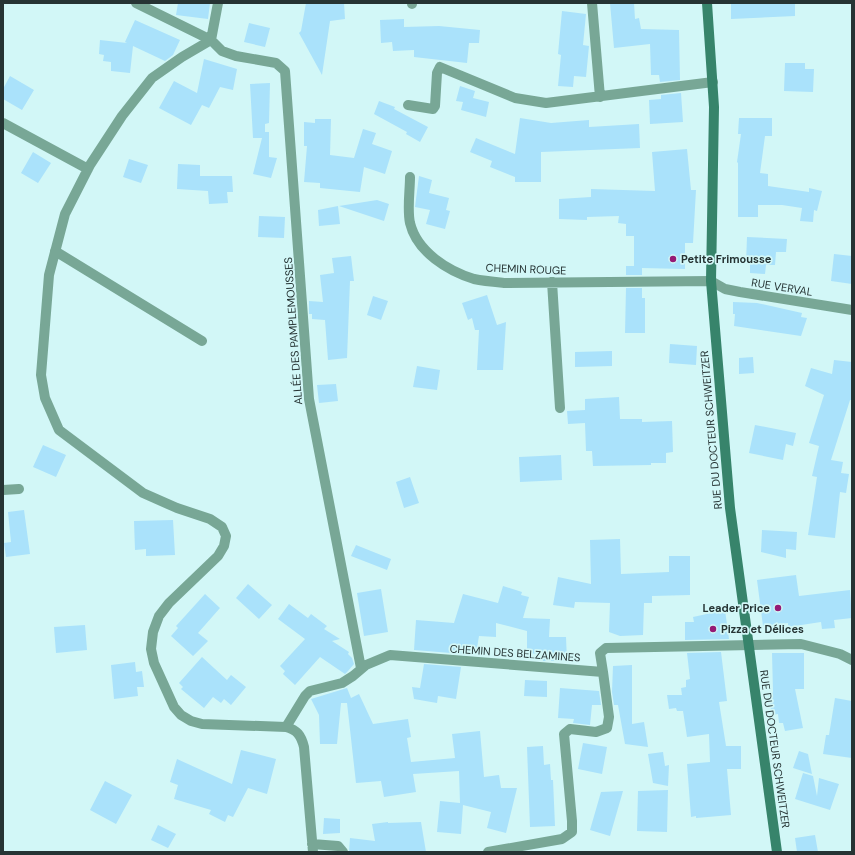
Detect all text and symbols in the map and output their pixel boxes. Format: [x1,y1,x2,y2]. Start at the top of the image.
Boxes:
place label: Petite Frimousse [681,252,772,266]
marker: Petite Frimousse [668,254,678,264]
street label: ALLÉE DES PAMPLEMOUSSES [281,257,305,405]
street label: CHEMIN ROUGE [485,261,567,277]
street label: RUE VERVAL [750,275,814,299]
street label: RUE DU DOCTEUR SCHWEITZER [697,350,725,510]
place label: Leader Price [703,601,770,615]
marker: Leader Price [773,603,783,613]
place label: Pizza et Délices [721,622,804,636]
marker: Pizza et Délices [708,624,718,634]
street label: CHEMIN DES BELZAMINES [449,641,581,665]
street label: RUE DU DOCTEUR SCHWEITZER [757,669,793,829]

